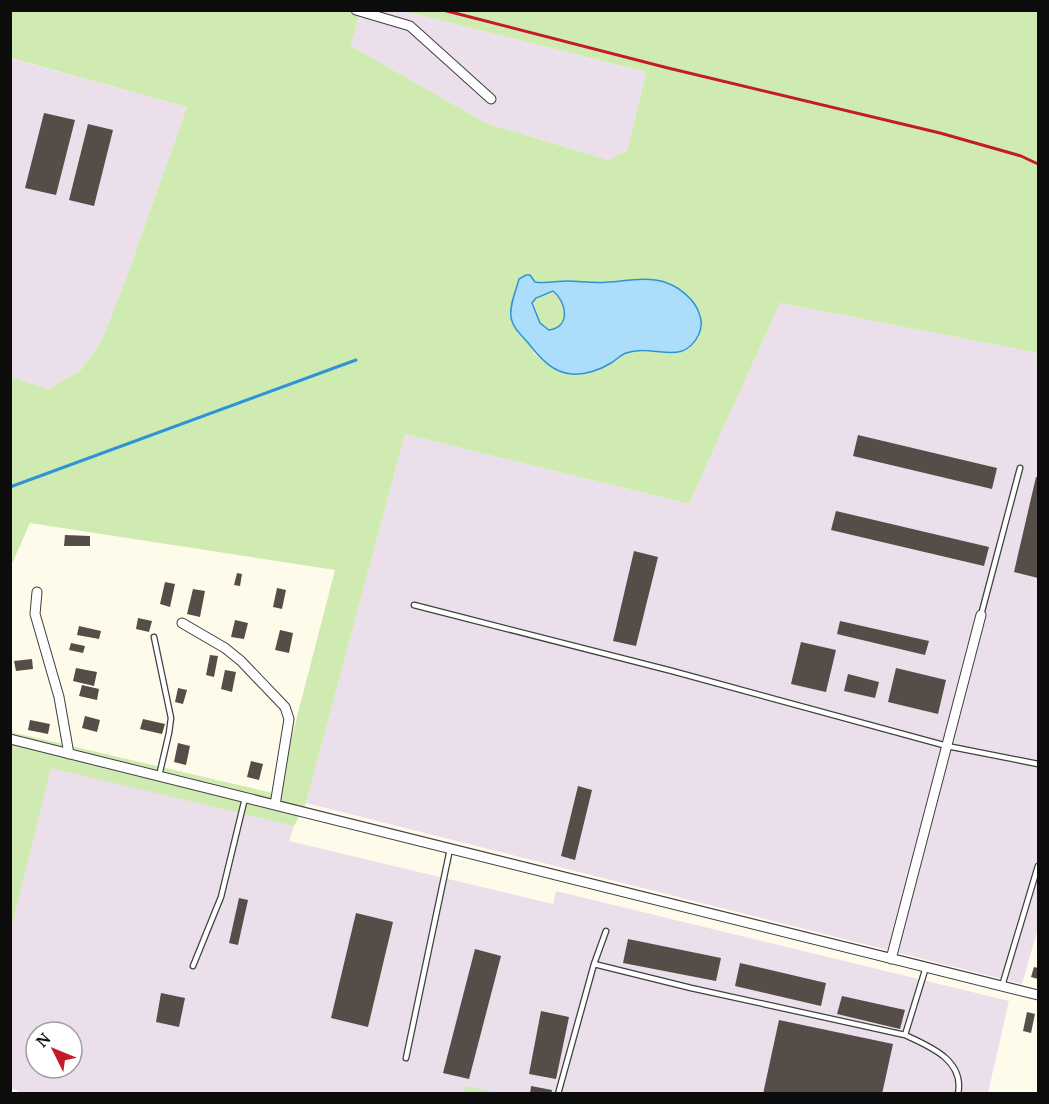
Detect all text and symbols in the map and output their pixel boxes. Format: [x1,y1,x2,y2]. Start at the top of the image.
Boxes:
north arrow [24,1020,84,1080]
text: N [31,1028,55,1052]

